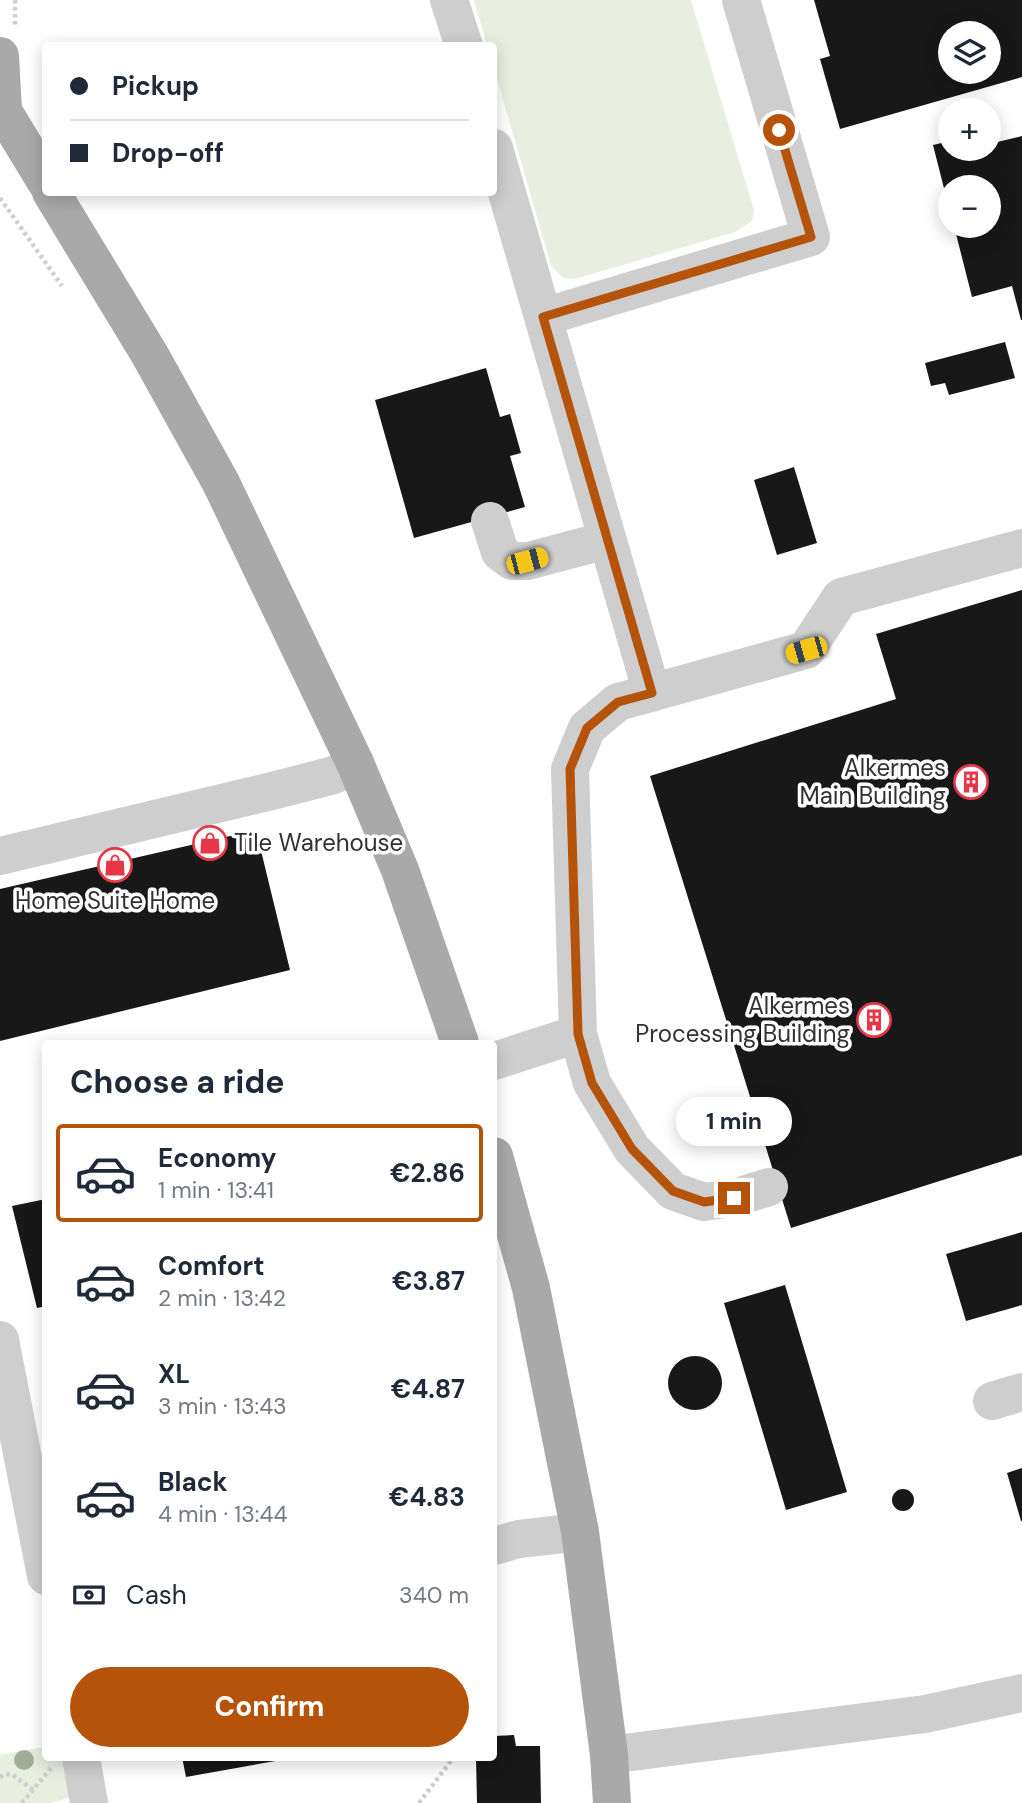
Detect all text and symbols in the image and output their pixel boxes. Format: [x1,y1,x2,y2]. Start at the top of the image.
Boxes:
map controls [938,21,1001,238]
button: layers [938,21,1001,84]
text: Pickup [112,69,199,103]
button: + [938,98,1001,161]
route start [763,114,795,146]
text: Drop-off [112,136,224,170]
button: − [938,175,1001,238]
car [504,545,551,577]
car [783,634,830,666]
place label: Alkermes Main Building [800,752,946,811]
building icon: Alkermes Main Building [952,763,990,801]
shop icon: Tile Warehouse [191,824,229,862]
place label: Tile Warehouse [234,827,403,858]
shop icon: Home Suite Home [96,846,134,884]
place label: Home Suite Home [15,885,215,916]
place label: Alkermes Processing Building [635,990,850,1049]
building icon: Alkermes Processing Building [855,1001,893,1039]
text: Choose a ride [70,1061,285,1103]
callout: 1 min [676,1096,792,1146]
text: 1 min [706,1106,762,1136]
text: Economy [158,1141,276,1175]
icon: car [74,1142,137,1205]
text: €2.86 [390,1156,465,1190]
text: 1 min · 13:41 [158,1175,274,1205]
route end [718,1182,750,1214]
text: Comfort [158,1249,264,1283]
icon: car [74,1250,137,1313]
text: €3.87 [392,1264,465,1298]
text: 2 min · 13:42 [158,1283,286,1313]
text: XL [158,1357,190,1391]
icon: car [74,1358,137,1421]
text: €4.87 [391,1372,465,1406]
text: 3 min · 13:43 [158,1391,287,1421]
text: Black [158,1465,228,1499]
icon: car [74,1466,137,1529]
text: €4.83 [389,1480,465,1514]
text: 4 min · 13:44 [158,1499,287,1529]
icon: cash [70,1576,108,1614]
text: Cash [126,1578,187,1612]
text: 340 m [399,1580,469,1610]
button: Confirm [70,1667,469,1747]

